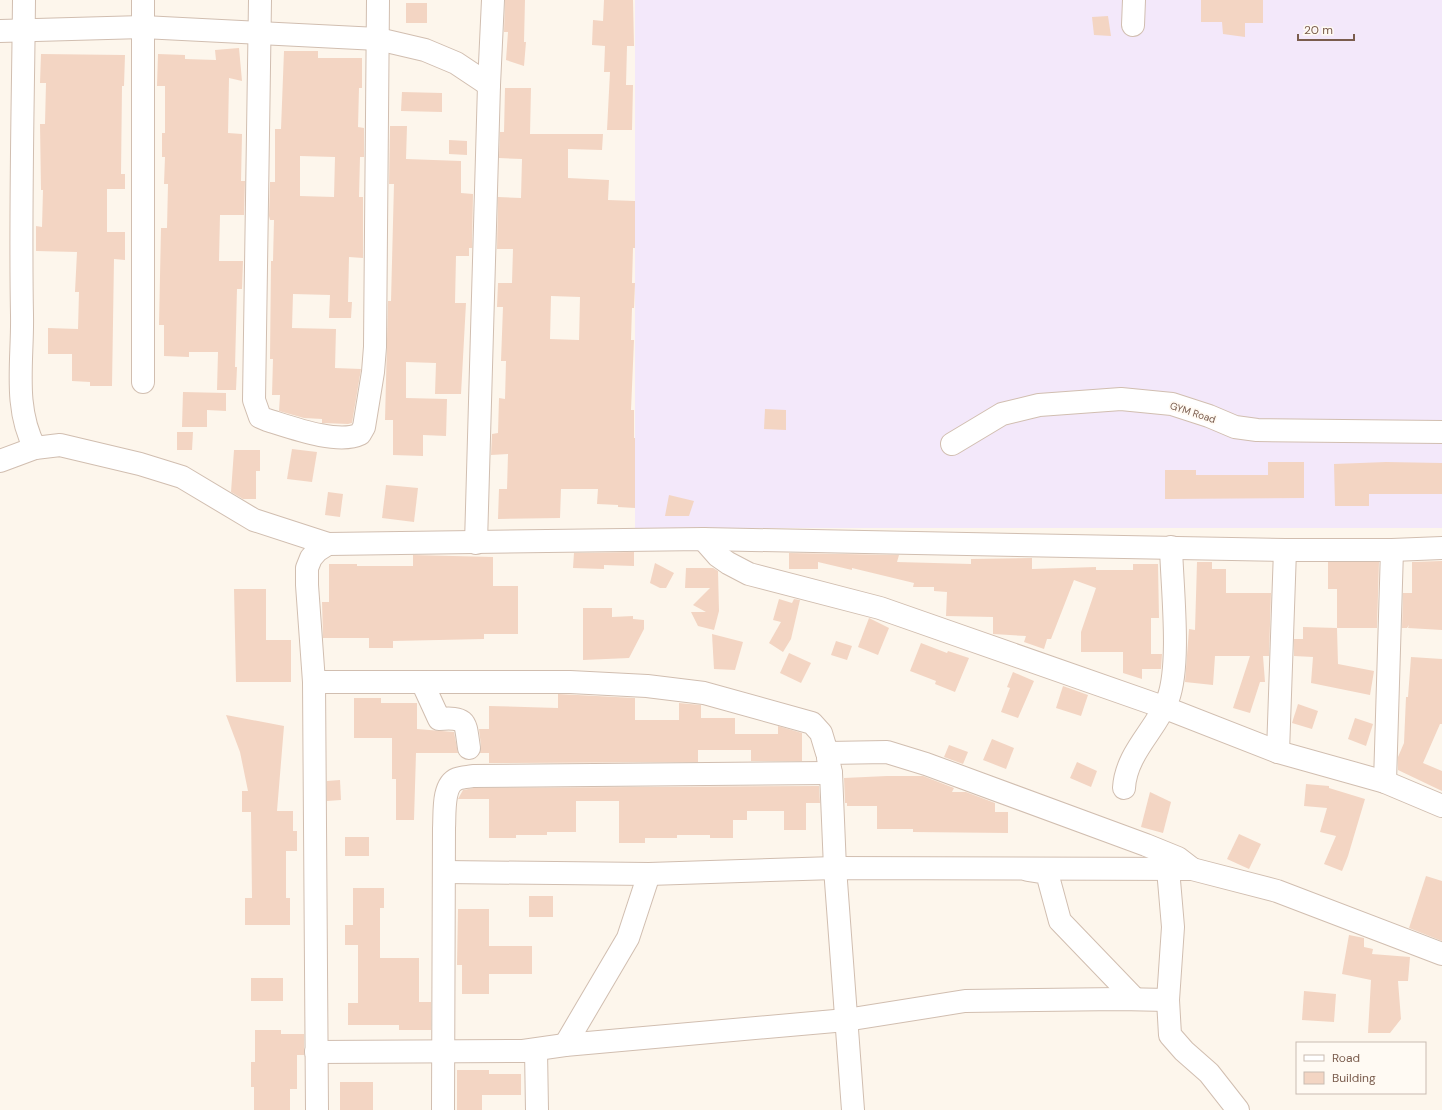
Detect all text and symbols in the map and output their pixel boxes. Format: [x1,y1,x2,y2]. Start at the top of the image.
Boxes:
scale bar [1298,16,1354,42]
text: 20 m [1304,22,1333,38]
street label: GYM Road [1168,399,1217,426]
legend [1296,1042,1426,1094]
text: Road [1332,1050,1360,1066]
text: Building [1332,1070,1376,1086]

